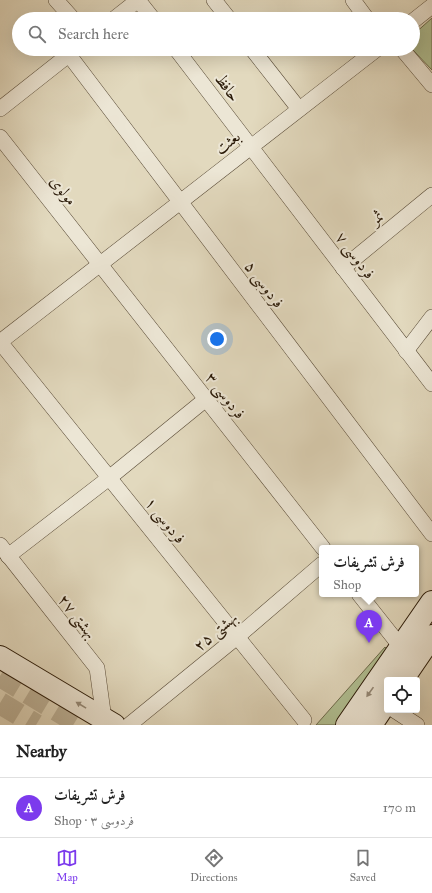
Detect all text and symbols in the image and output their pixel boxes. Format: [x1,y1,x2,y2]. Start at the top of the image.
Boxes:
search box [12,12,420,56]
icon: search [26,23,48,45]
text: Search here [58,25,129,43]
street label: حافظ [211,70,244,105]
street label: بعثت [211,127,244,158]
street label: مولوی [45,172,81,209]
street label: ثمر [364,206,388,231]
street label: فردوسی ۷ [330,228,379,284]
street label: فردوسی ۵ [239,257,288,313]
your location [207,329,227,349]
street label: فردوسی ۳ [200,368,250,424]
street label: فردوسی ۱ [140,493,190,548]
popup [319,545,419,597]
text: فرش تشریفات [333,553,405,571]
text: Shop [333,577,361,593]
street label: بهشتی ۲۷ [53,590,101,644]
street label: بهشتی ۲۵ [190,608,242,657]
pin: A [356,610,382,643]
map controls [384,677,420,713]
button: locate [384,677,420,713]
one-way arrow [366,687,374,697]
one-way arrow [75,702,87,709]
text: Nearby [16,741,67,762]
text: فرش تشریفات [54,786,125,804]
text: A [25,800,33,816]
text: 170 m [383,800,416,816]
text: Shop · فردوسی ۳ [54,813,134,829]
tab: Map [56,847,78,884]
tab: Directions [190,847,238,884]
tab: Saved [350,847,376,884]

